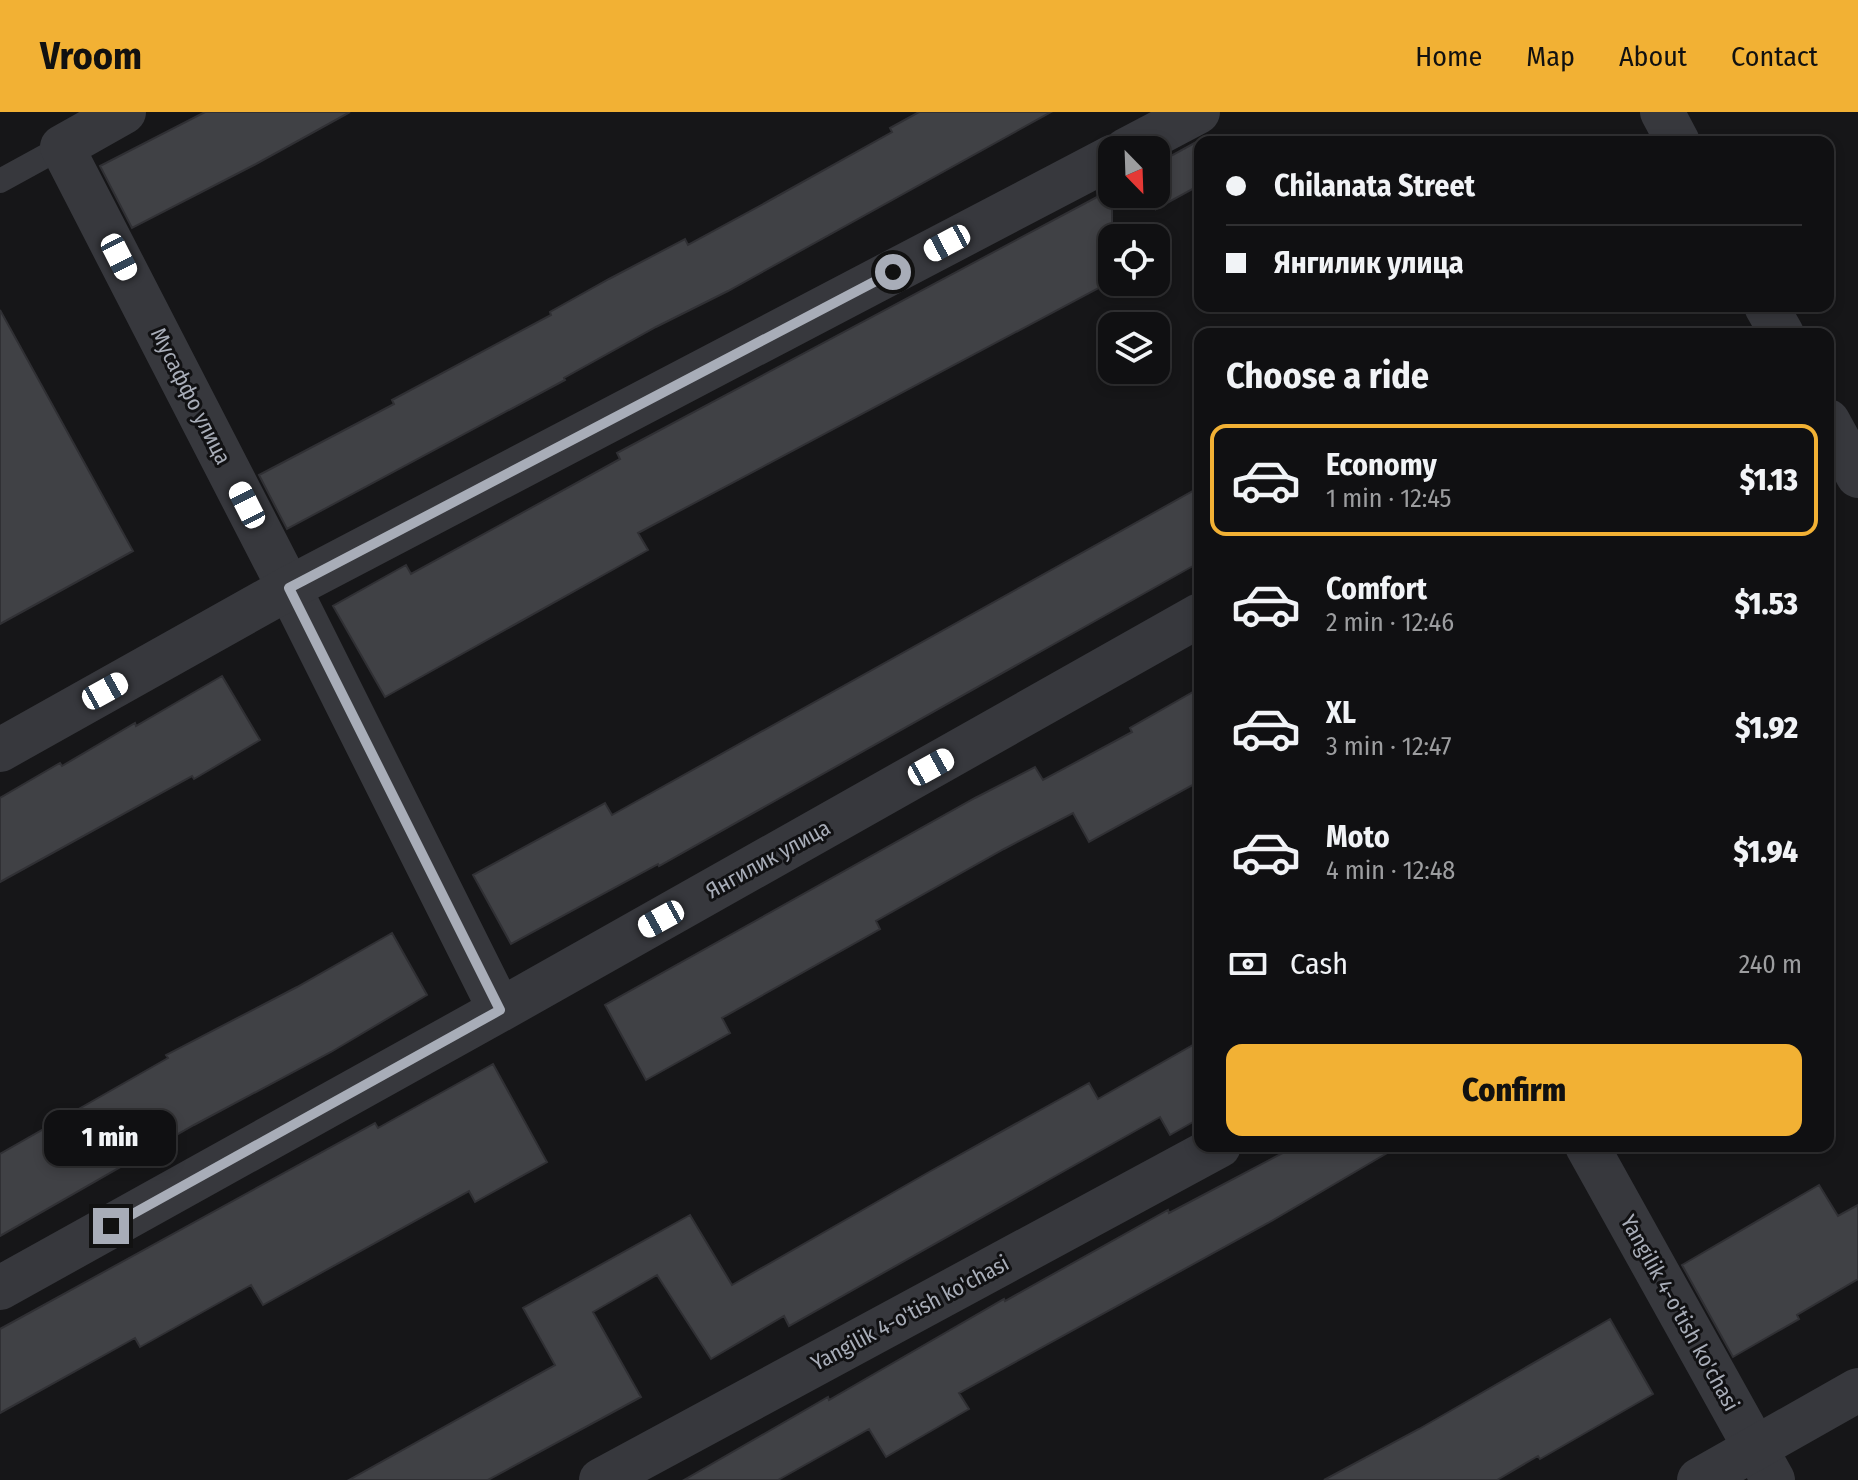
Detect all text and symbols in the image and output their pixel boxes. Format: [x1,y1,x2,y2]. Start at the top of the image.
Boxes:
text: Vroom [40,33,142,79]
text: Home [1415,40,1482,73]
text: Map [1526,40,1575,73]
text: About [1619,40,1687,73]
text: Contact [1731,40,1818,73]
north arrow [1098,136,1170,208]
map controls [1098,136,1170,384]
text: Chilanata Street [1274,168,1475,204]
car [920,221,974,265]
button: locate [1098,224,1170,296]
car [97,230,141,284]
text: Янгилик улица [1274,245,1464,281]
route start [875,254,911,290]
button: layers [1098,312,1170,384]
street label: Мусаффо улица [145,323,237,469]
text: Choose a ride [1226,354,1429,398]
icon: car [1230,444,1302,516]
text: Economy [1326,447,1437,483]
text: $1.13 [1740,462,1798,498]
car [225,478,269,532]
text: 1 min · 12:45 [1326,483,1451,514]
icon: car [1230,568,1302,640]
text: Comfort [1326,571,1427,607]
text: $1.53 [1735,586,1798,622]
text: 2 min · 12:46 [1326,607,1454,638]
car [78,669,132,713]
icon: car [1230,692,1302,764]
text: XL [1326,695,1356,731]
text: $1.92 [1735,710,1798,746]
text: 3 min · 12:47 [1326,731,1451,762]
car [904,745,958,789]
street label: Янгилик улица [701,814,835,904]
icon: car [1230,816,1302,888]
text: Moto [1326,819,1390,855]
text: $1.94 [1733,834,1798,870]
text: 4 min · 12:48 [1326,855,1455,886]
car [634,897,688,941]
icon: cash [1226,942,1270,986]
text: Cash [1290,946,1348,982]
text: 240 m [1739,949,1802,980]
button: Confirm [1226,1044,1802,1136]
callout: 1 min [45,1110,177,1166]
text: 1 min [82,1122,138,1153]
route end [93,1208,129,1244]
street label: Yangilik 4-o'tish ko'chasi [1615,1210,1745,1416]
street label: Yangilik 4-o'tish ko'chasi [806,1249,1014,1377]

